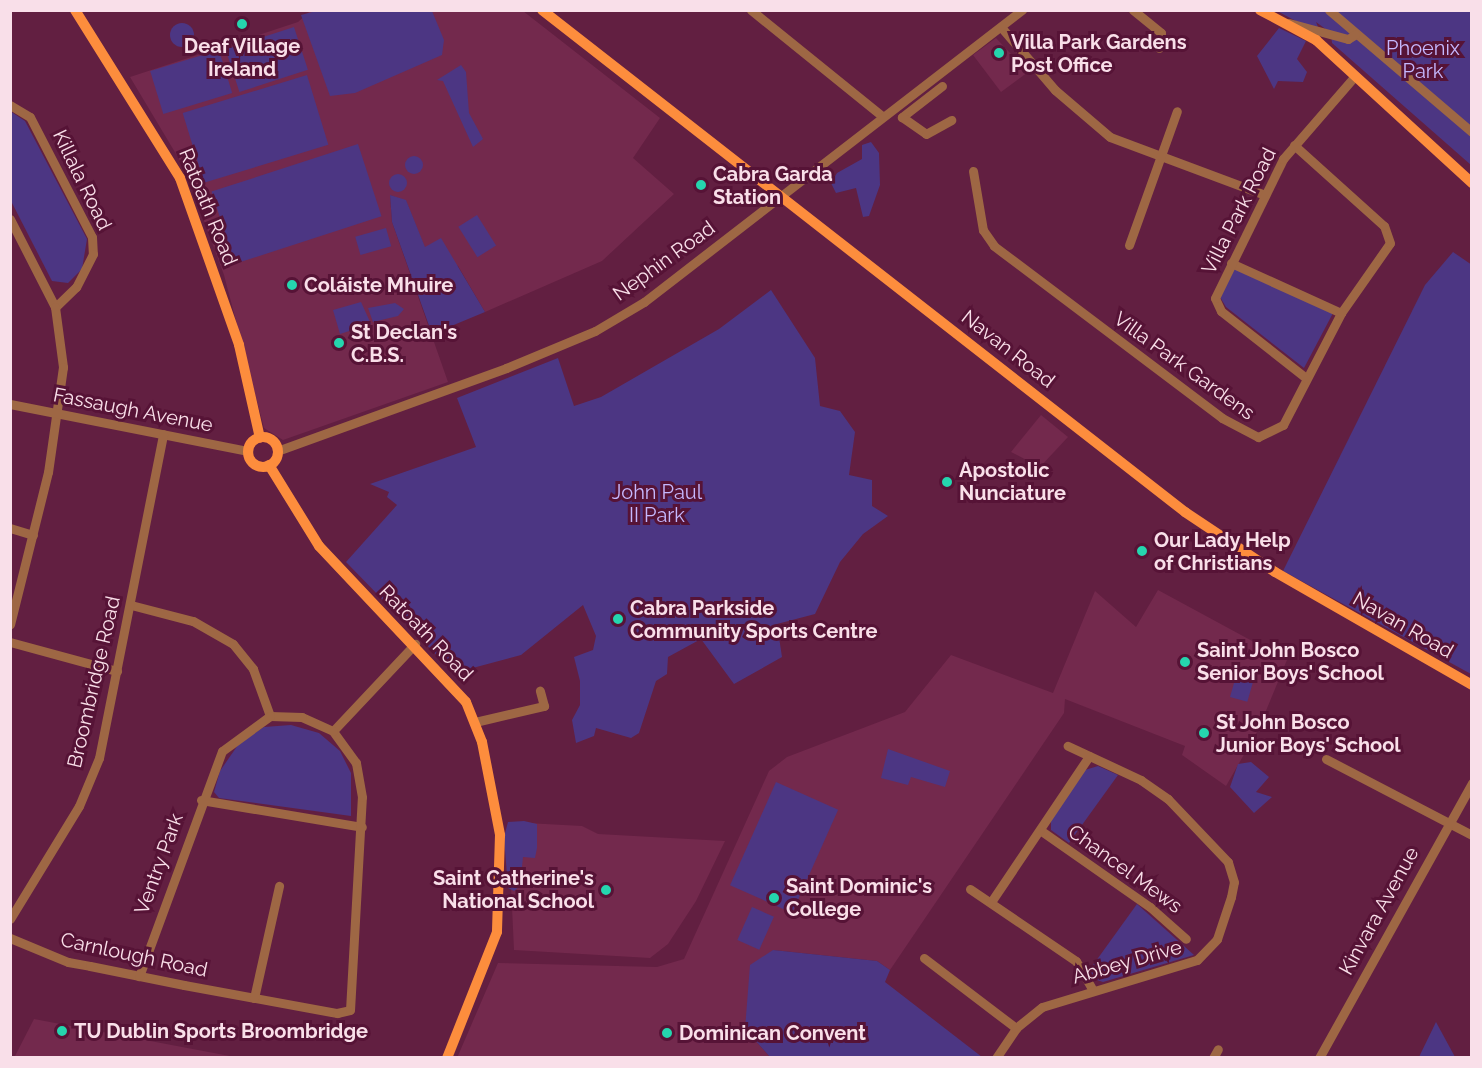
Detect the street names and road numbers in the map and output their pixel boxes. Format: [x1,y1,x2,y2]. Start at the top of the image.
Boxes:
street label: Killala Road [47,126,117,234]
street label: Villa Park Road [1197,144,1281,278]
street label: Ratoath Road [174,145,242,269]
street label: Nephin Road [608,216,720,306]
street label: Navan Road [957,305,1059,393]
street label: Villa Park Gardens [1109,307,1259,425]
street label: Fassaugh Avenue [51,383,215,437]
street label: Ratoath Road [374,580,478,686]
street label: Navan Road [1349,587,1457,663]
street label: Broombridge Road [63,594,125,770]
street label: Ventry Park [130,810,188,918]
street label: Chancel Mews [1063,819,1187,919]
street label: Kinvara Avenue [1334,843,1424,979]
street label: Carnlough Road [58,928,210,982]
street label: Abbey Drive [1069,935,1185,989]

